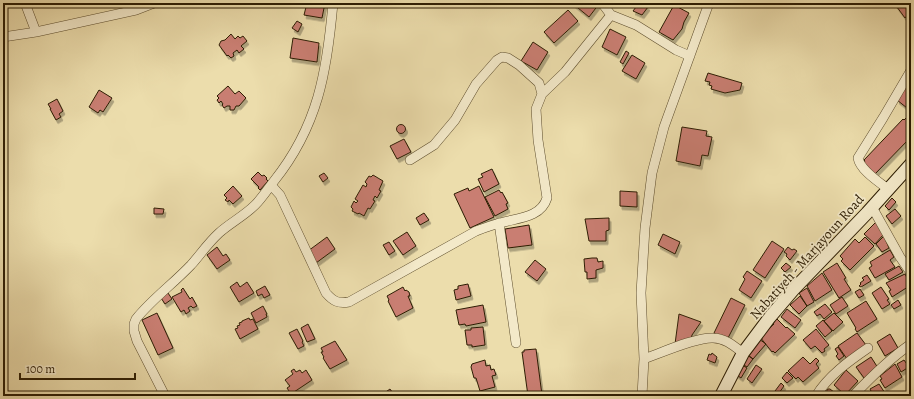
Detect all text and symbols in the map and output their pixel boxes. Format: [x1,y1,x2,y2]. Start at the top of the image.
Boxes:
street label: Nabatiyeh - Marjayoun Road [746,190,869,324]
scale bar [20,355,135,381]
text: 100 m [26,361,55,377]

